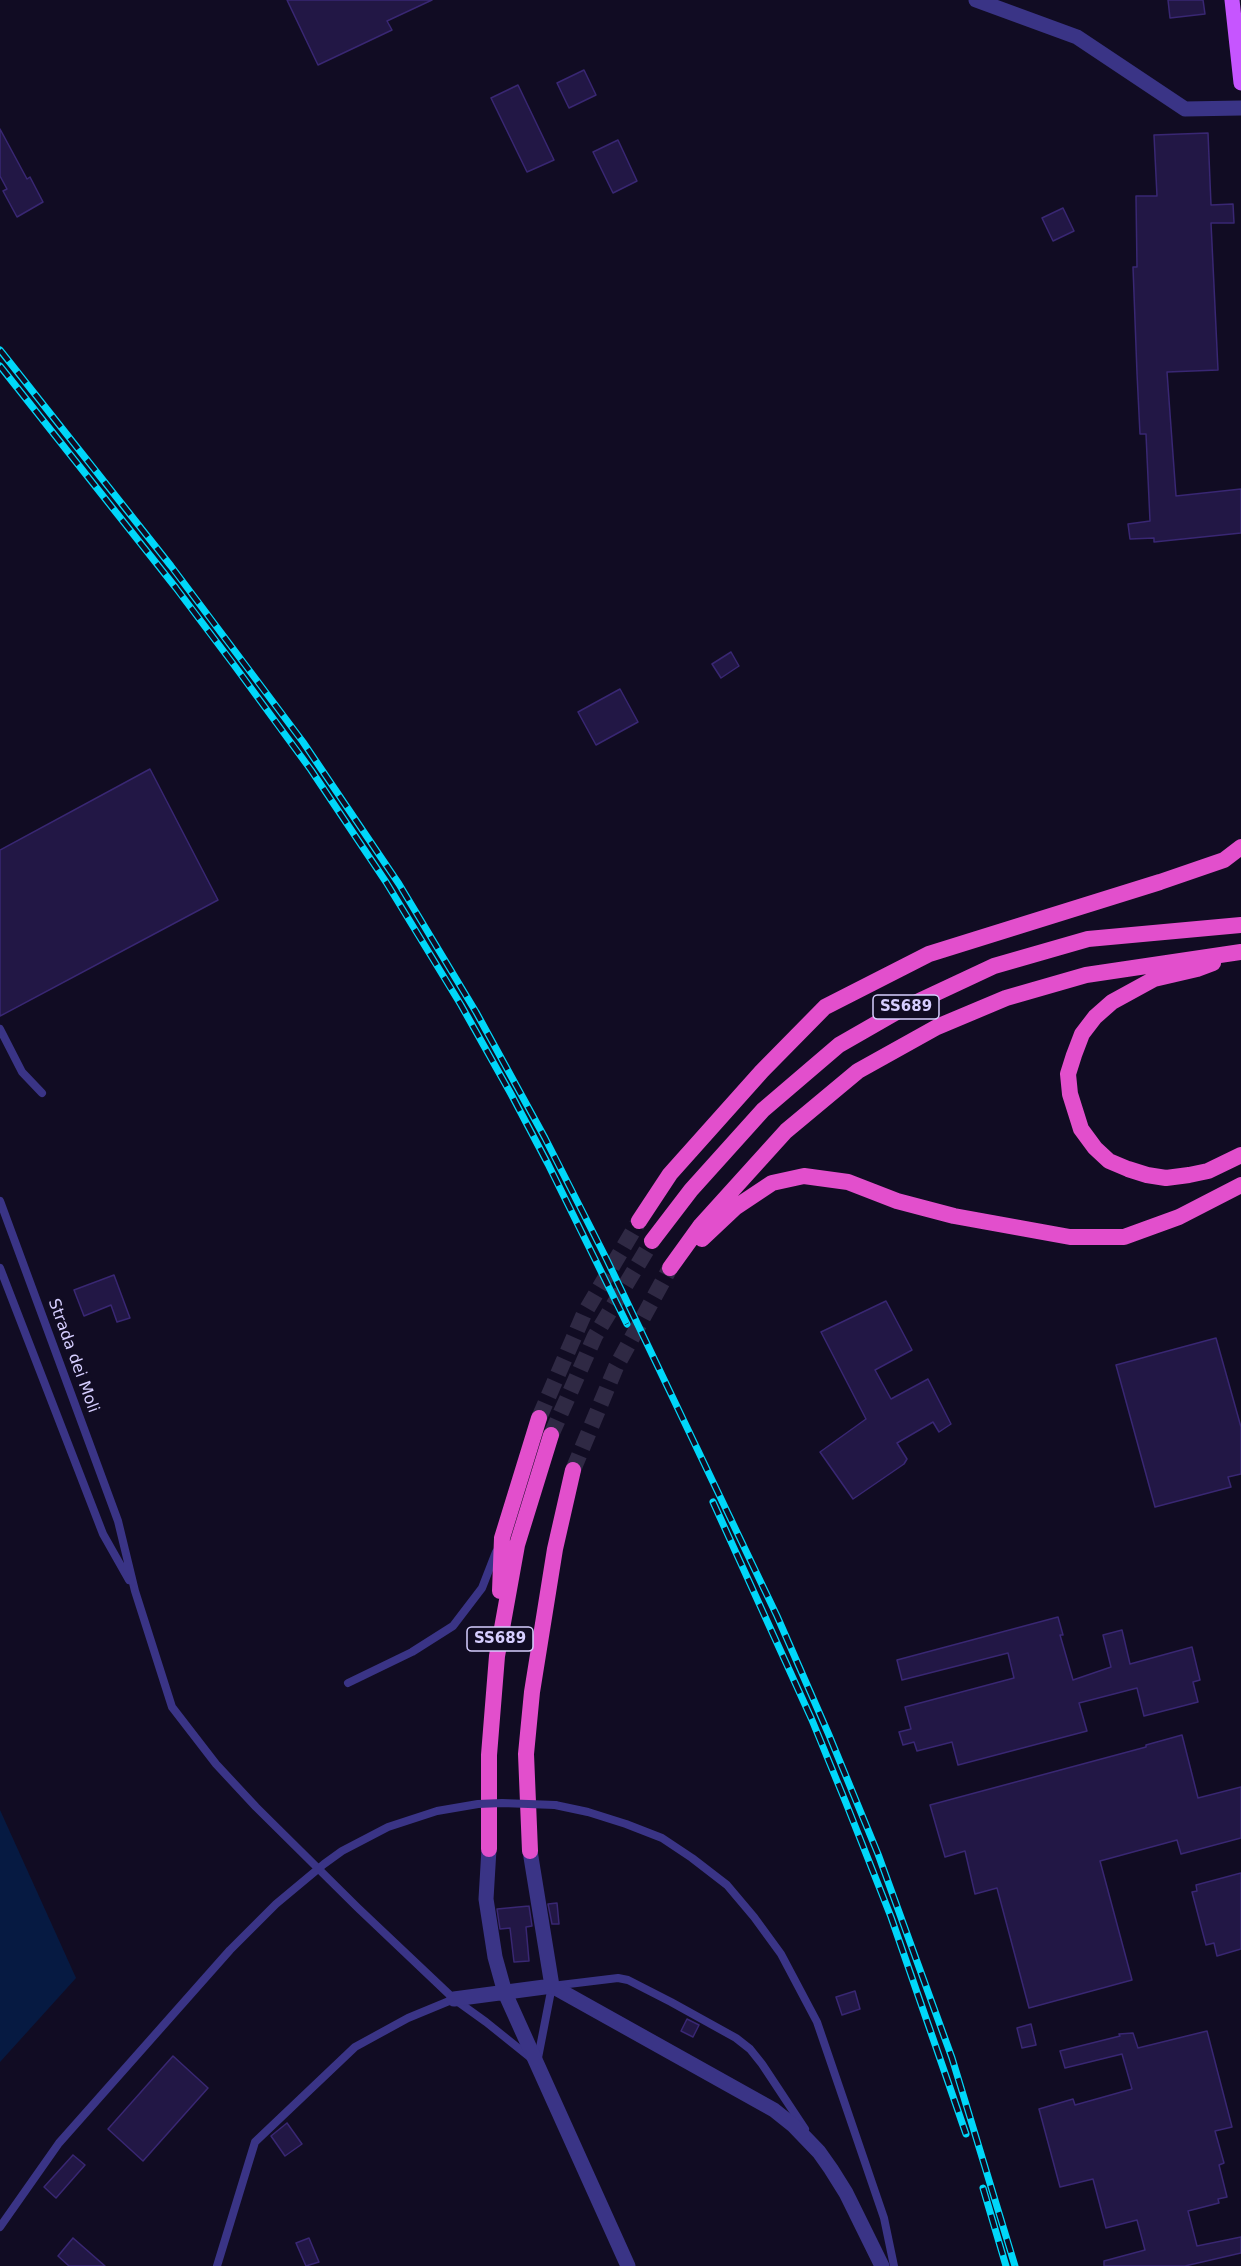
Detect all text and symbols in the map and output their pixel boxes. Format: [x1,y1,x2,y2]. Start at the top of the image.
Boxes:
road number: SS689 [873,995,939,1019]
street label: Strada dei Moli [43,1296,103,1416]
road number: SS689 [467,1627,533,1651]

